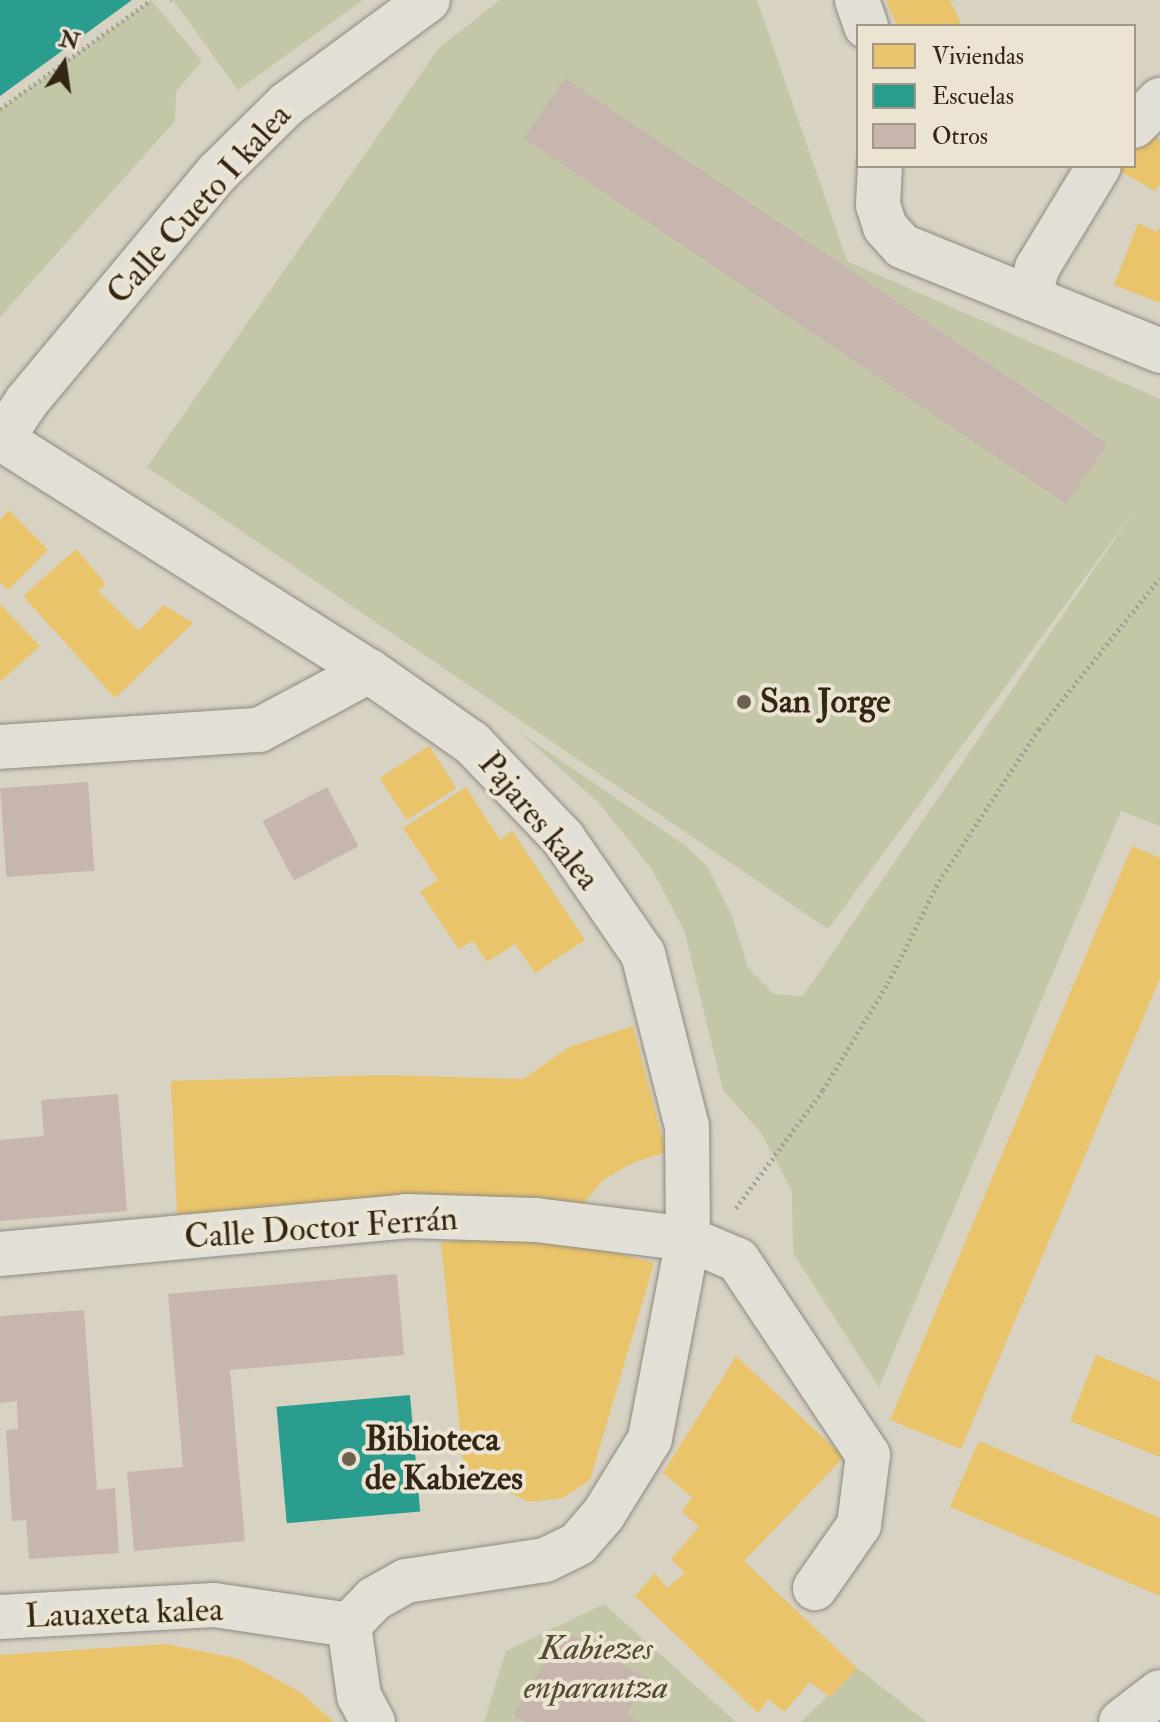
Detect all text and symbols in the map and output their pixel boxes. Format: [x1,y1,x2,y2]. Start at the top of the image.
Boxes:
north arrow [24,24,104,104]
legend [856,24,1136,168]
text: N [57,25,82,56]
text: Viviendas [932,41,1024,72]
text: Escuelas [932,81,1014,112]
street label: Calle Cueto I kalea [98,95,300,313]
text: Otros [932,121,988,152]
place label: San Jorge [760,682,891,722]
marker: San Jorge [735,693,753,711]
street label: Pajares kalea [470,744,608,898]
street label: Calle Doctor Ferrán [183,1198,459,1258]
place label: Biblioteca de Kabiezes [365,1419,523,1498]
marker: Biblioteca de Kabiezes [340,1450,358,1468]
street label: Lauaxeta kalea [24,1589,224,1637]
park label: Kabiezes enparantza [524,1628,668,1708]

